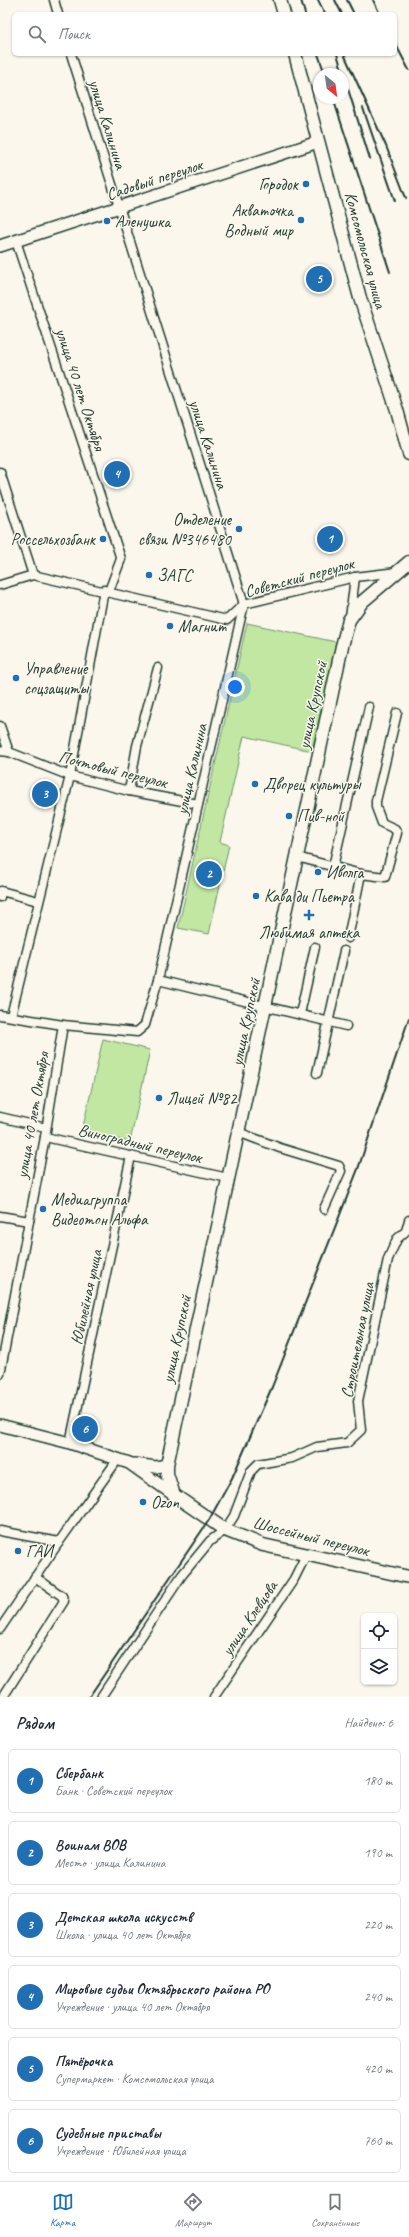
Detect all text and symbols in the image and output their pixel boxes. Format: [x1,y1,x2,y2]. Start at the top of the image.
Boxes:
search box [12,12,397,56]
icon: search [26,23,48,45]
text: Поиск [58,25,90,44]
north arrow [313,68,349,104]
street label: улица Калинина [84,76,132,173]
street label: Садовый переулок [103,154,207,205]
place label: Городок [259,174,300,195]
marker: Городок [301,179,311,189]
street label: Комсомольская улица [340,190,391,312]
place label: Акваточка Водный мир [224,200,295,241]
place label: Аленушка [115,211,172,232]
marker: Акваточка Водный мир [296,215,306,225]
marker: Аленушка [102,216,112,226]
pin: 5 [306,264,332,294]
street label: улица 40 лет Октября [51,324,111,454]
street label: улица Калинина [184,396,233,493]
pin: 4 [104,459,130,489]
place label: Отделение связи №346480 [138,509,232,550]
marker: Отделение связи №346480 [234,524,244,534]
pin: 1 [317,524,343,554]
place label: Россельхозбанк [11,529,97,550]
marker: Россельхозбанк [98,534,108,544]
street label: Советский переулок [242,552,358,602]
place label: ЗАГС [157,565,194,586]
marker: ЗАГС [144,570,154,580]
place label: Магнит [178,616,227,637]
marker: Магнит [165,621,175,631]
place label: Управление соцзащиты [24,658,90,699]
street label: улица Крупской [293,658,332,752]
marker: Управление соцзащиты [11,673,21,683]
your location [225,677,245,697]
street label: улица Калинина [171,720,213,818]
street label: Почтовый переулок [57,746,171,793]
place label: Дворец культуры [263,774,363,795]
pin: 3 [32,779,58,809]
marker: Дворец культуры [250,779,260,789]
place label: Пив-ной [297,806,345,827]
marker: Пив-ной [284,811,294,821]
pin: 2 [196,859,222,889]
place label: Иволга [326,862,365,883]
marker: Иволга [313,867,323,877]
place label: Кава ди Пьетра [264,886,355,907]
marker: Кава ди Пьетра [251,891,261,901]
marker: Любимая аптека [304,910,314,920]
place label: Любимая аптека [259,922,361,943]
street label: улица Крупской [226,975,265,1069]
street label: улица 40 лет Октября [11,1049,54,1181]
place label: Лицей №82 [167,1088,238,1109]
marker: Лицей №82 [154,1093,164,1103]
street label: Виноградный переулок [76,1119,205,1168]
place label: Медиагруппа Видеотон Альфа [51,1189,149,1230]
marker: Медиагруппа Видеотон Альфа [38,1204,48,1214]
street label: Юбилейная улица [66,1247,107,1346]
street label: Строительная улица [336,1279,379,1400]
street label: улица Крупской [157,1292,196,1386]
pin: 6 [72,1414,98,1444]
place label: Ozon [151,1492,179,1513]
marker: Ozon [138,1497,148,1507]
street label: Шоссейный переулок [251,1512,373,1561]
place label: ГАИ [26,1541,55,1562]
marker: ГАИ [13,1546,23,1556]
street label: улица Клевцова [216,1575,283,1661]
map controls [361,1613,397,1685]
button: locate [361,1613,397,1649]
button: layers [361,1649,397,1685]
text: Рядом [16,1713,54,1734]
text: Найдено: 6 [345,1715,393,1731]
text: Сбербанк [55,1764,103,1783]
text: 1 [27,1773,33,1789]
text: 180 m [364,1773,392,1789]
text: Банк · Советский переулок [55,1783,172,1799]
text: Воинам ВОВ [55,1836,126,1855]
text: 2 [27,1845,33,1861]
text: 190 m [364,1845,392,1861]
text: Место · улица Калинина [55,1855,165,1871]
text: Детская школа искусств [55,1908,192,1927]
text: 3 [27,1917,33,1933]
text: 220 m [364,1917,392,1933]
text: Школа · улица 40 лет Октября [55,1927,190,1943]
text: Мировые судьи Октябрьского района РО [55,1980,269,1999]
text: 4 [27,1989,33,2005]
text: 240 m [364,1989,392,2005]
text: Учреждение · улица 40 лет Октября [55,1999,210,2015]
text: Пятёрочка [55,2052,112,2071]
text: 5 [27,2061,33,2077]
text: 420 m [364,2061,392,2077]
text: Супермаркет · Комсомольская улица [55,2071,213,2087]
text: Судебные приставы [55,2124,161,2143]
text: 6 [27,2133,33,2149]
text: 760 m [364,2133,392,2149]
text: Учреждение · Юбилейная улица [55,2143,186,2159]
tab: Карта [50,2191,75,2229]
tab: Маршрут [175,2191,211,2229]
tab: Сохранённые [311,2191,359,2229]

